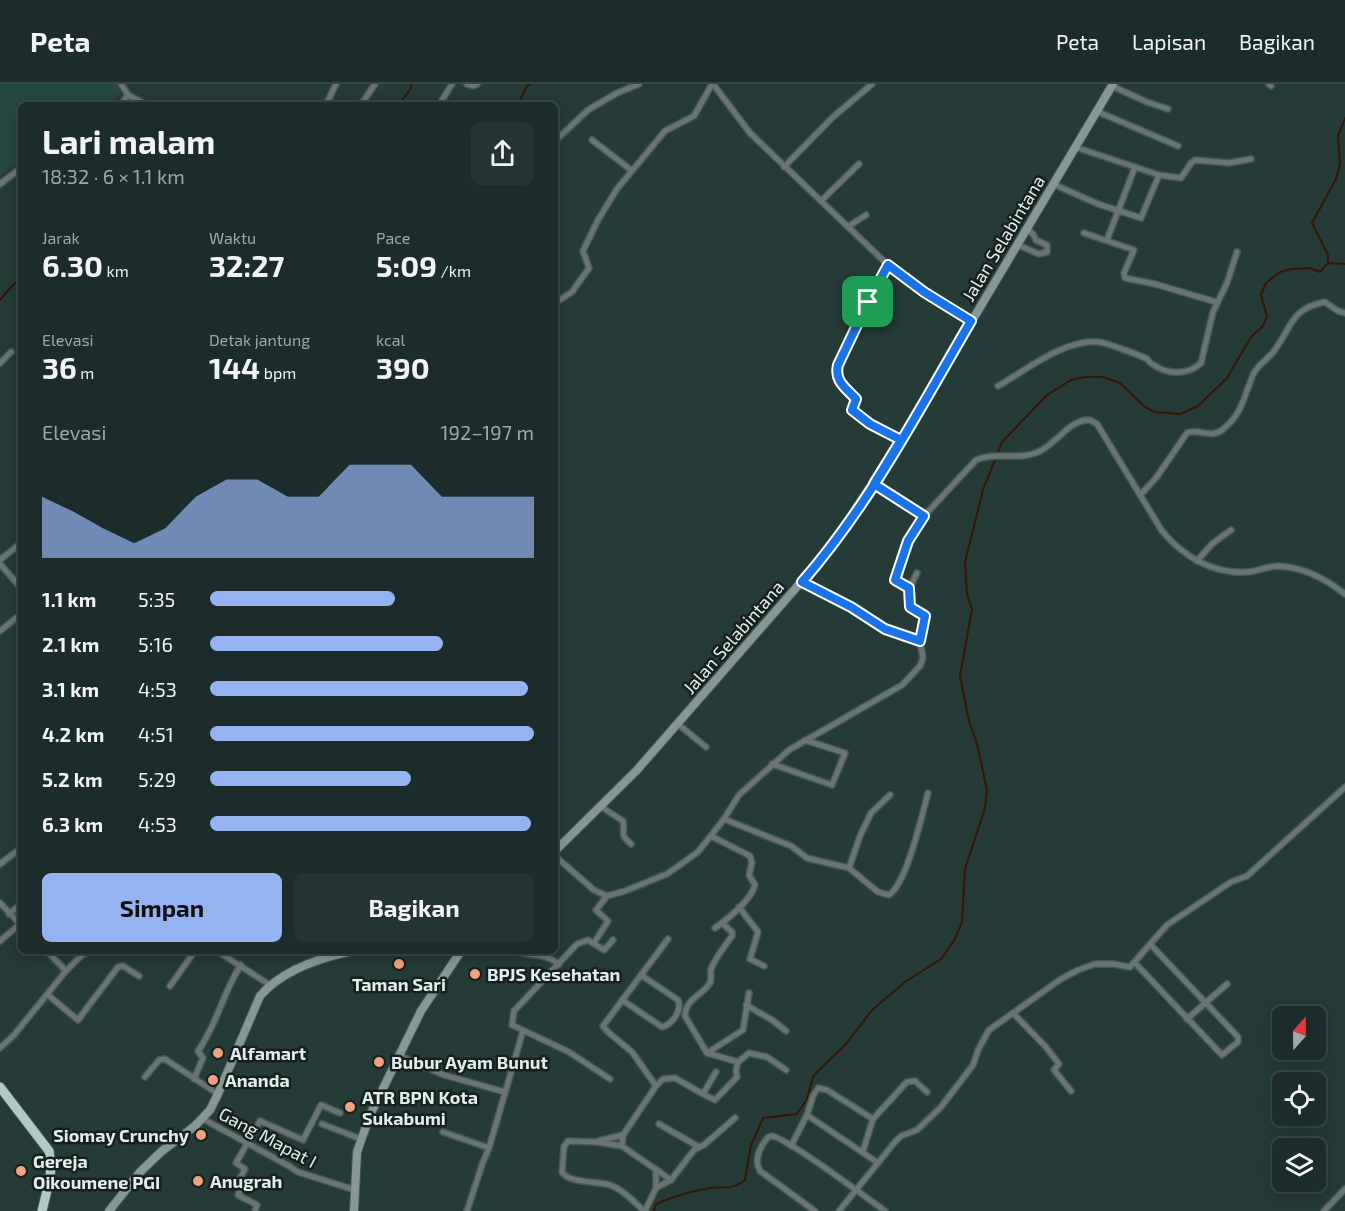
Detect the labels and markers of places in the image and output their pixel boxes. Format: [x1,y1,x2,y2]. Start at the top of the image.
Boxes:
pin [842,276,893,327]
marker: Taman Sari [392,957,406,971]
place label: BPJS Kesehatan [487,963,620,985]
marker: BPJS Kesehatan [468,967,482,981]
place label: Taman Sari [352,973,446,995]
place label: Alfamart [230,1042,307,1064]
marker: Alfamart [211,1046,225,1060]
place label: Bubur Ayam Bunut [391,1051,548,1073]
marker: Bubur Ayam Bunut [372,1055,386,1069]
place label: Ananda [225,1069,290,1091]
marker: Ananda [206,1073,220,1087]
place label: ATR BPN Kota Sukabumi [362,1086,478,1129]
marker: ATR BPN Kota Sukabumi [343,1100,357,1114]
place label: Siomay Crunchy [53,1124,190,1146]
marker: Siomay Crunchy [194,1128,208,1142]
place label: Gereja Oikoumene PGI [33,1150,160,1193]
marker: Gereja Oikoumene PGI [14,1164,28,1178]
place label: Anugrah [210,1170,282,1192]
marker: Anugrah [191,1174,205,1188]

